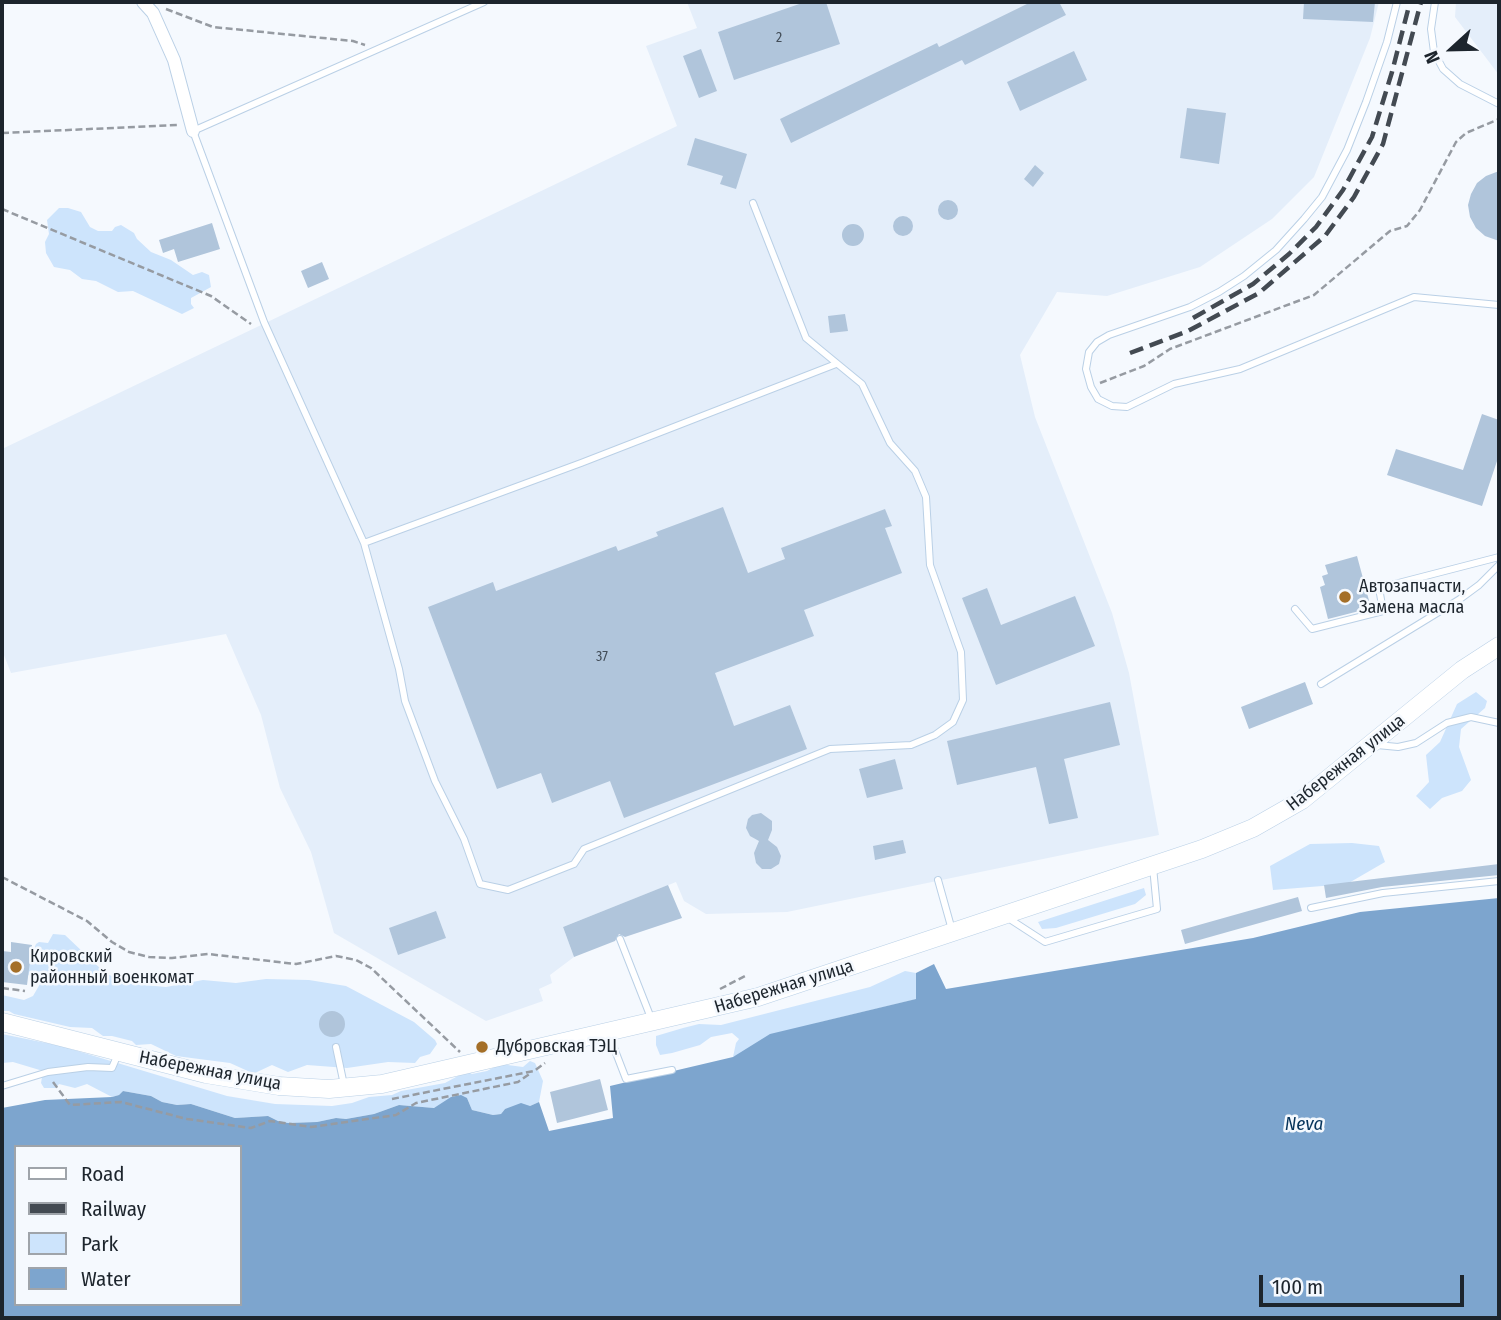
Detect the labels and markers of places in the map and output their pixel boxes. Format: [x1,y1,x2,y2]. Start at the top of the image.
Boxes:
place label: Автозапчасти, Замена масла [1359,576,1465,618]
marker: Автозапчасти, Замена масла [1337,589,1353,605]
place label: Кировский районный военкомат [30,946,194,988]
marker: Кировский районный военкомат [8,959,24,975]
place label: Дубровская ТЭЦ [496,1036,617,1058]
marker: Дубровская ТЭЦ [474,1039,490,1055]

